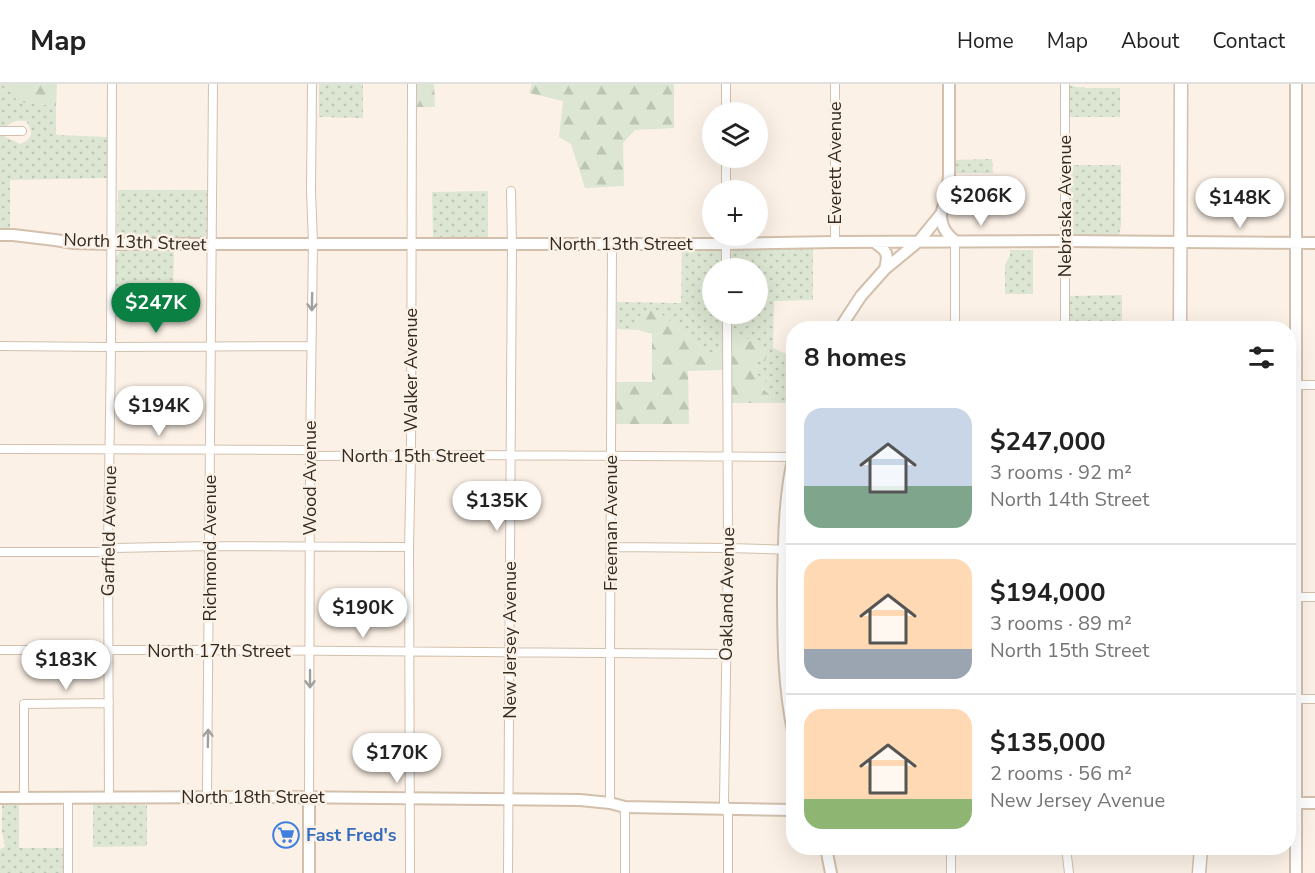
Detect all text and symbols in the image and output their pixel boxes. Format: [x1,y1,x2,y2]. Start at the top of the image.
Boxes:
text: Map [30,22,86,60]
text: Home [957,27,1014,55]
text: Map [1047,27,1088,55]
text: About [1121,27,1179,55]
text: Contact [1212,27,1285,55]
street label: Everett Avenue [823,101,847,225]
map controls [702,102,768,324]
button: layers [702,102,768,168]
street label: Nebraska Avenue [1053,135,1077,277]
pin: $206K [939,176,1023,227]
pin: $148K [1198,178,1282,229]
button: + [702,180,768,246]
text: $206K [950,182,1012,209]
text: $148K [1209,184,1271,211]
street label: North 13th Street [63,228,208,257]
street label: North 13th Street [549,232,693,256]
button: − [702,258,768,324]
pin: $247K [114,283,198,334]
text: $247K [125,289,187,316]
one-way arrow [306,291,317,311]
street label: Walker Avenue [399,308,423,432]
text: 8 homes [804,340,906,375]
icon: filters [1245,341,1278,374]
pin: $194K [117,386,201,437]
text: $194K [128,392,190,419]
street label: Wood Avenue [298,420,322,536]
text: $247,000 [990,424,1106,459]
icon: home [852,432,924,504]
street label: North 15th Street [341,444,485,468]
street label: Freeman Avenue [599,455,623,591]
text: 3 rooms · 92 m² [990,459,1132,486]
street label: Garfield Avenue [96,465,122,597]
street label: Richmond Avenue [198,475,222,621]
pin: $135K [455,481,539,532]
text: North 14th Street [990,486,1149,513]
text: $135K [466,487,528,514]
street label: Oakland Avenue [714,527,740,661]
street label: New Jersey Avenue [498,561,522,719]
text: $194,000 [990,575,1106,610]
icon: home [852,583,924,655]
pin: $190K [321,588,405,639]
text: $190K [332,594,394,621]
text: 3 rooms · 89 m² [990,610,1132,637]
text: North 15th Street [990,637,1149,664]
street label: North 17th Street [147,639,291,663]
pin: $183K [24,640,108,691]
text: $183K [35,646,97,673]
one-way arrow [304,669,316,689]
text: $135,000 [990,725,1106,760]
one-way arrow [202,729,214,749]
pin: $170K [355,733,439,784]
icon: home [852,733,924,805]
text: $170K [366,739,428,766]
text: 2 rooms · 56 m² [990,760,1132,787]
street label: North 18th Street [181,785,325,809]
text: New Jersey Avenue [990,787,1165,814]
supermarket icon: Fast Fred's [271,820,301,850]
place label: Fast Fred's [306,823,397,847]

